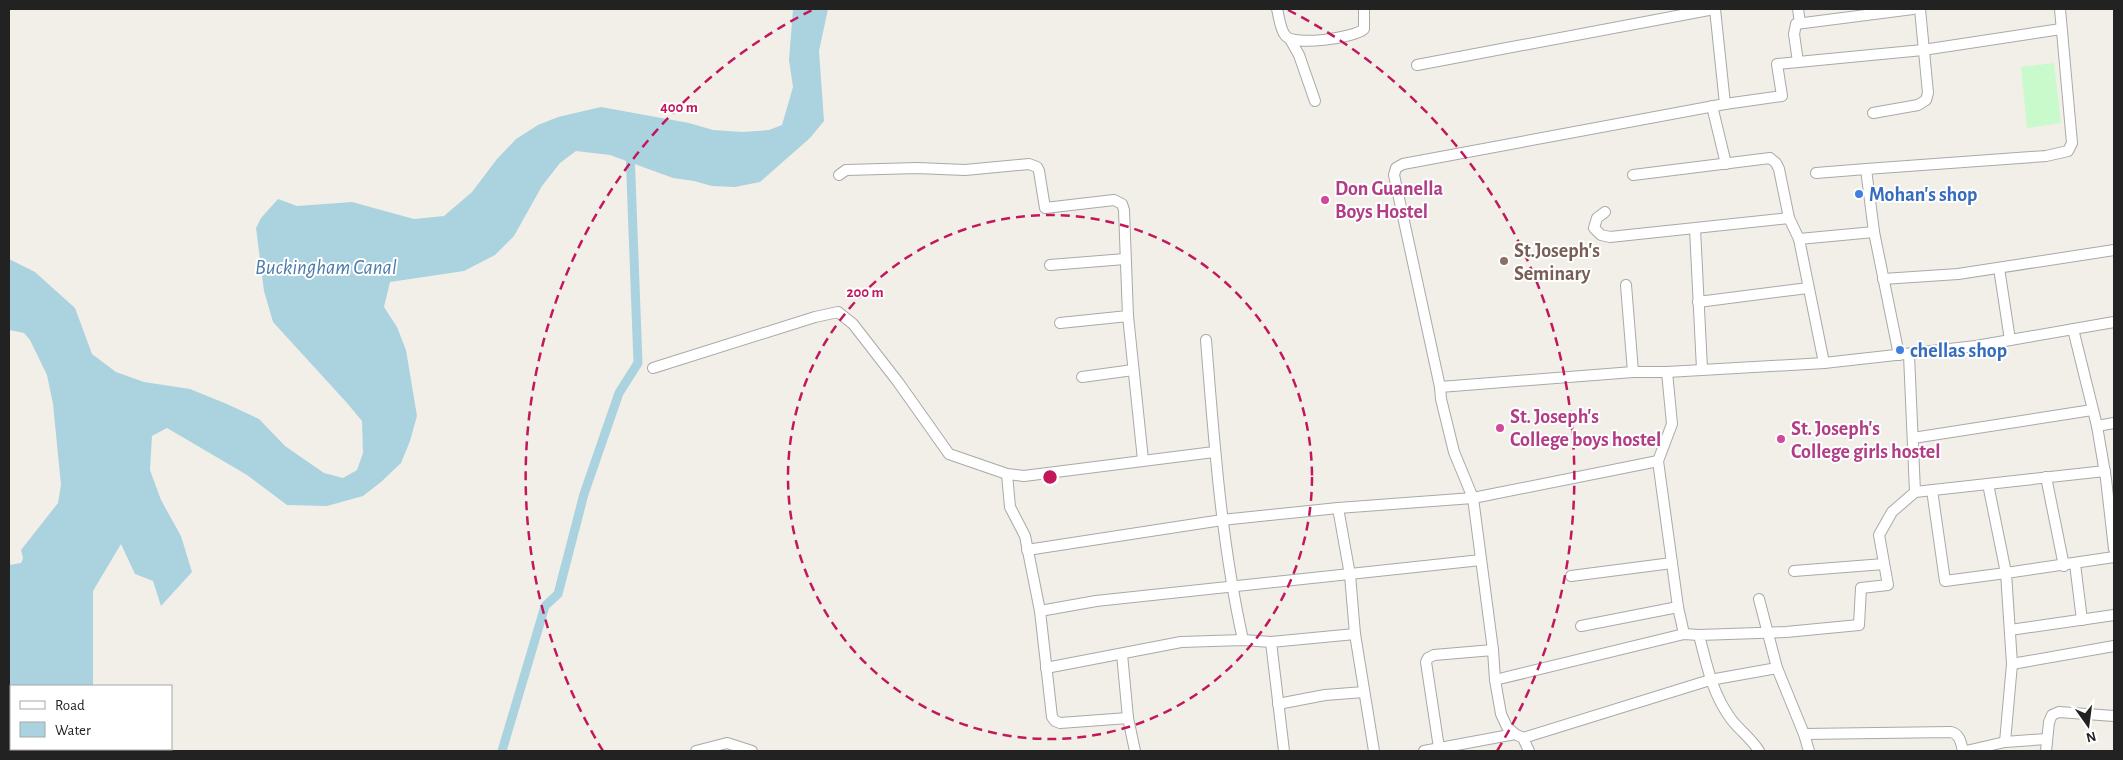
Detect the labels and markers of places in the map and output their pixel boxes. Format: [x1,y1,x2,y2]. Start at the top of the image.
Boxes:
place label: Don Guanella Boys Hostel [1335,179,1443,222]
place label: Mohan's shop [1869,185,1977,205]
marker: Mohan's shop [1853,188,1865,200]
marker: Don Guanella Boys Hostel [1319,194,1331,206]
place label: St.Joseph's Seminary [1514,241,1600,284]
marker: St.Joseph's Seminary [1498,255,1510,267]
place label: chellas shop [1910,341,2007,361]
marker: chellas shop [1894,344,1906,356]
place label: St. Joseph's College boys hostel [1510,407,1661,450]
place label: St. Joseph's College girls hostel [1791,419,1940,462]
marker: St. Joseph's College boys hostel [1494,422,1506,434]
marker: St. Joseph's College girls hostel [1775,433,1787,445]
centre of rings [1041,468,1059,486]

